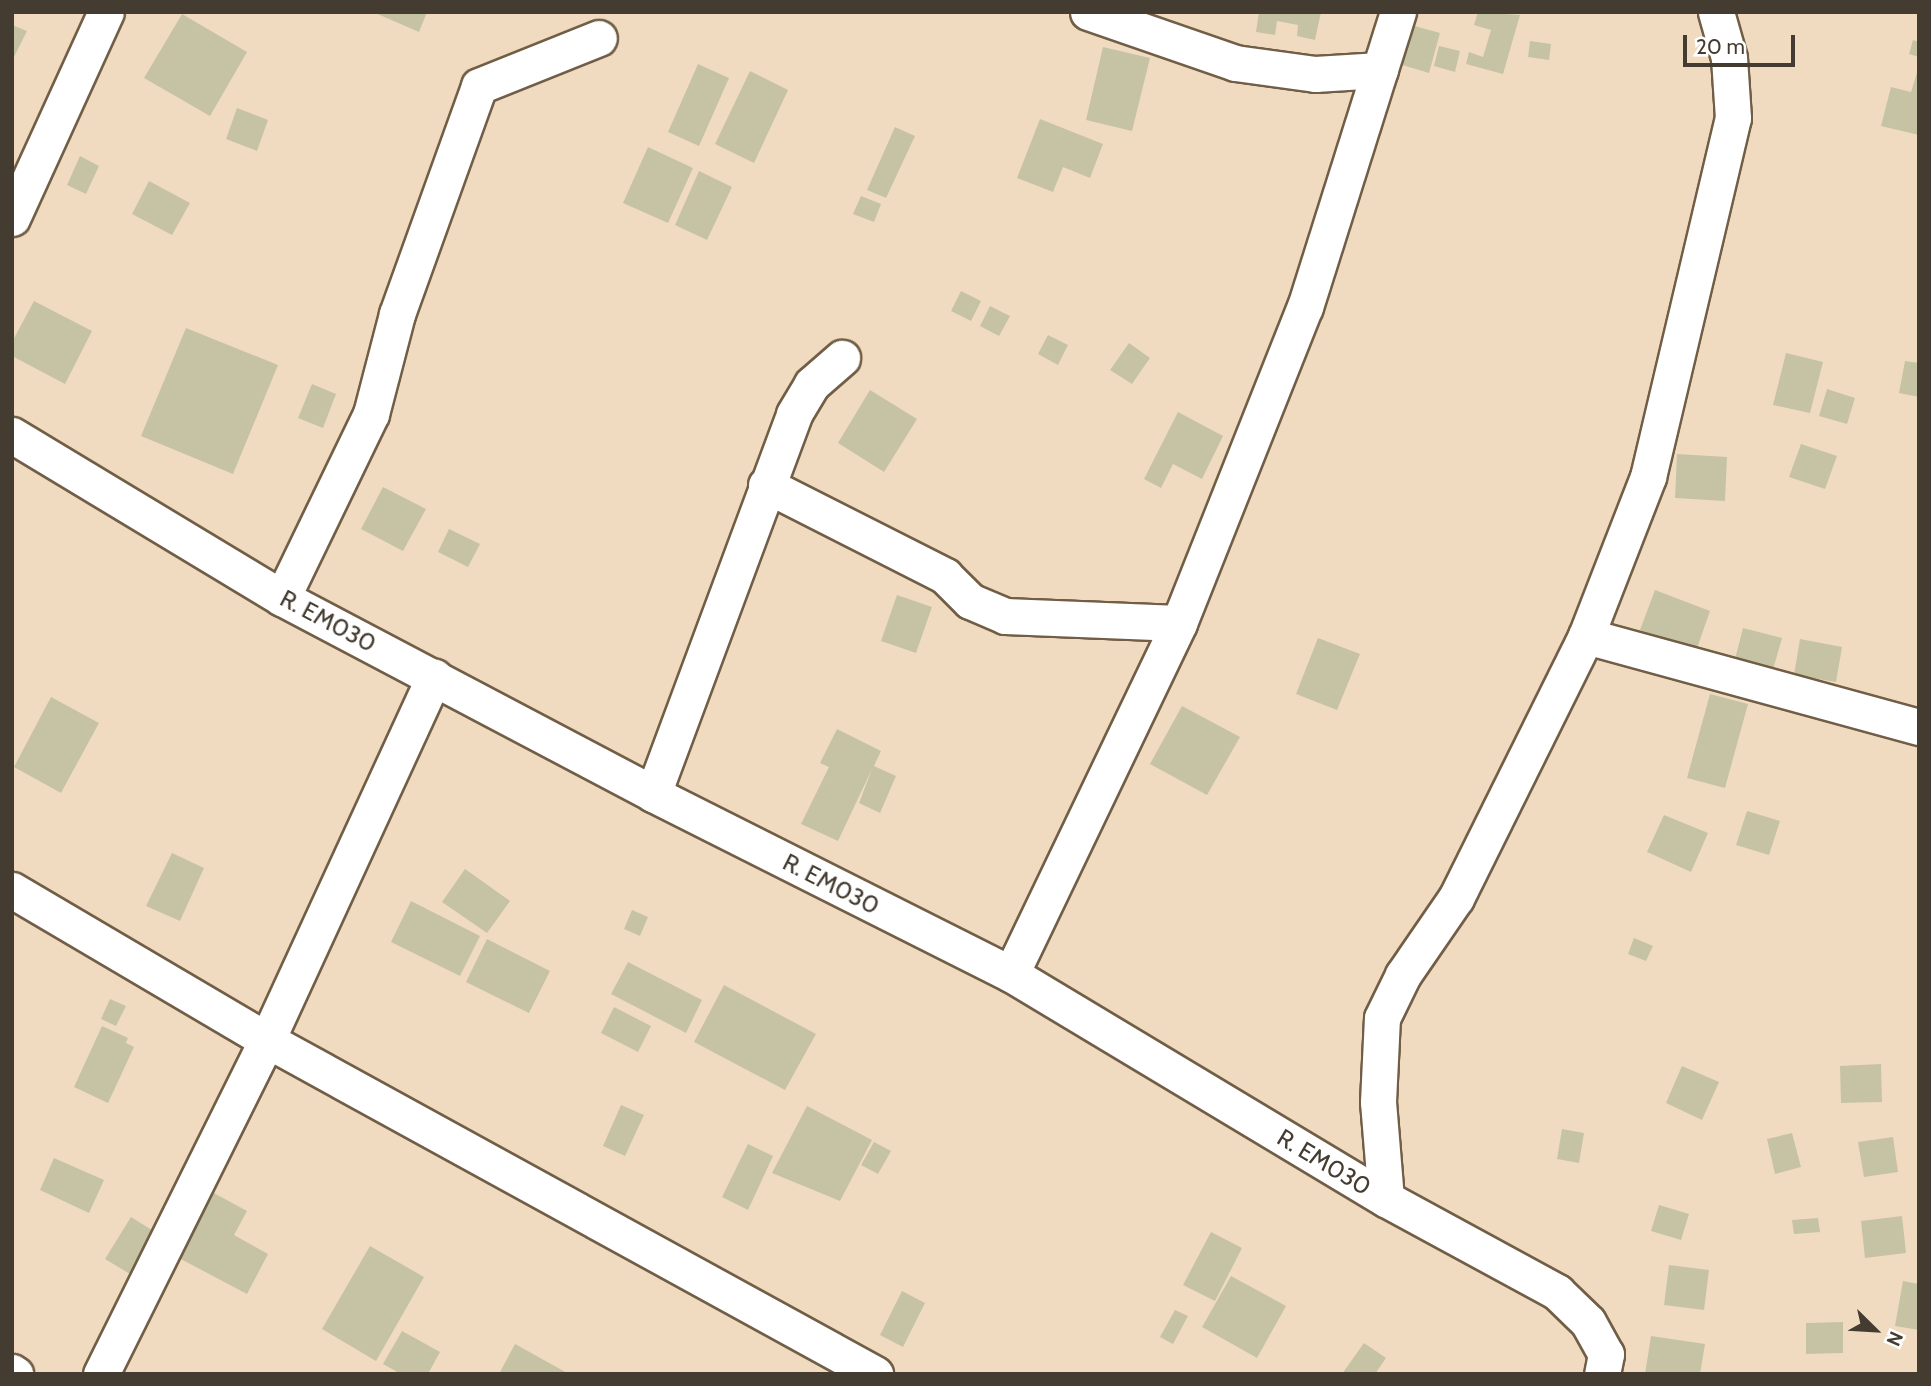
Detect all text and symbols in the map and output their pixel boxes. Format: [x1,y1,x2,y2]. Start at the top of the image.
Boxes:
scale bar [1686,21,1798,65]
text: 20 m [1696,34,1745,59]
street label: R. EM030 [275,584,381,658]
street label: R. EM030 [778,848,884,920]
street label: R. EM030 [1272,1123,1376,1201]
north arrow [1840,1295,1910,1365]
text: N [1881,1328,1908,1350]

